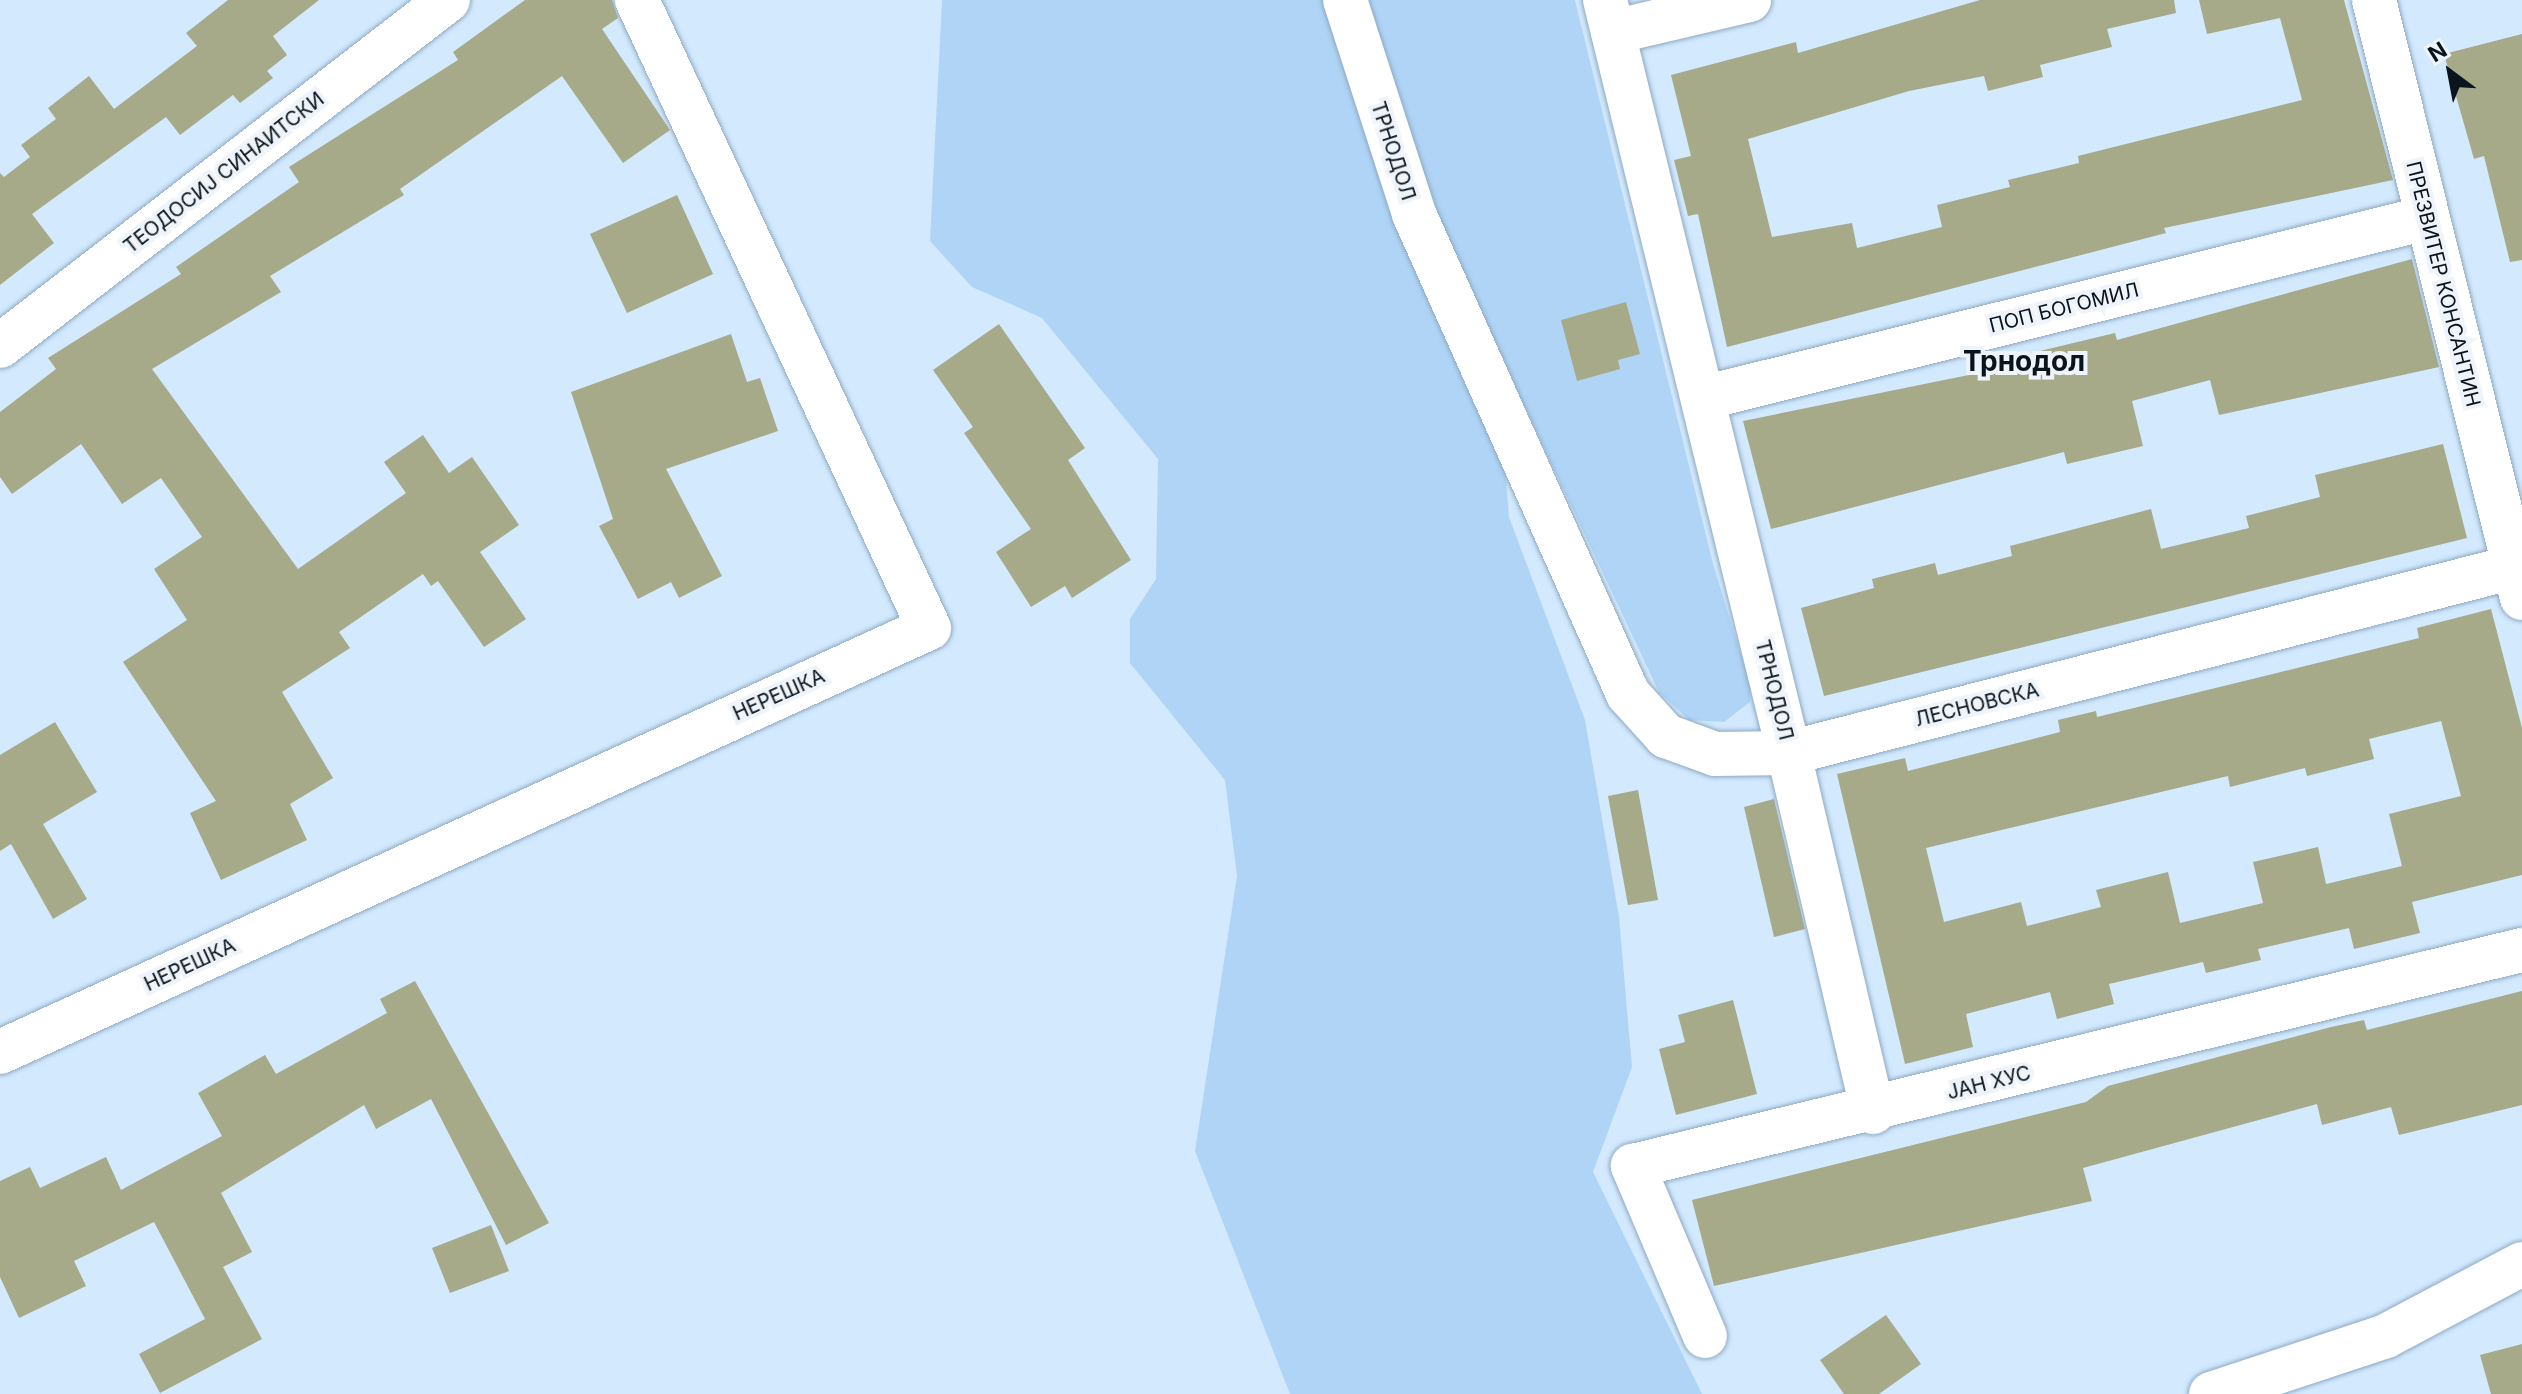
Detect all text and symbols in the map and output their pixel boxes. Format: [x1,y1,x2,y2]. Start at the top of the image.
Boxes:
north arrow [2410,32,2490,112]
text: N [2423,36,2451,67]
street label: ТЕОДОСИЈ СИНАИТСКИ [119,87,329,259]
street label: ТРНОДОЛ [1366,99,1420,203]
street label: ПРЕЗВИТЕР КОНСАНТИН [2401,159,2485,409]
street label: ПОП БОГОМИЛ [1987,278,2141,338]
district label: Трнодол [1963,344,2085,378]
street label: ТРНОДОЛ [1750,637,1798,743]
street label: НЕРЕШКА [729,664,829,726]
street label: ЛЕСНОВСКА [1913,678,2041,732]
street label: НЕРЕШКА [140,933,240,997]
street label: ЈАН ХУС [1945,1061,2033,1105]

